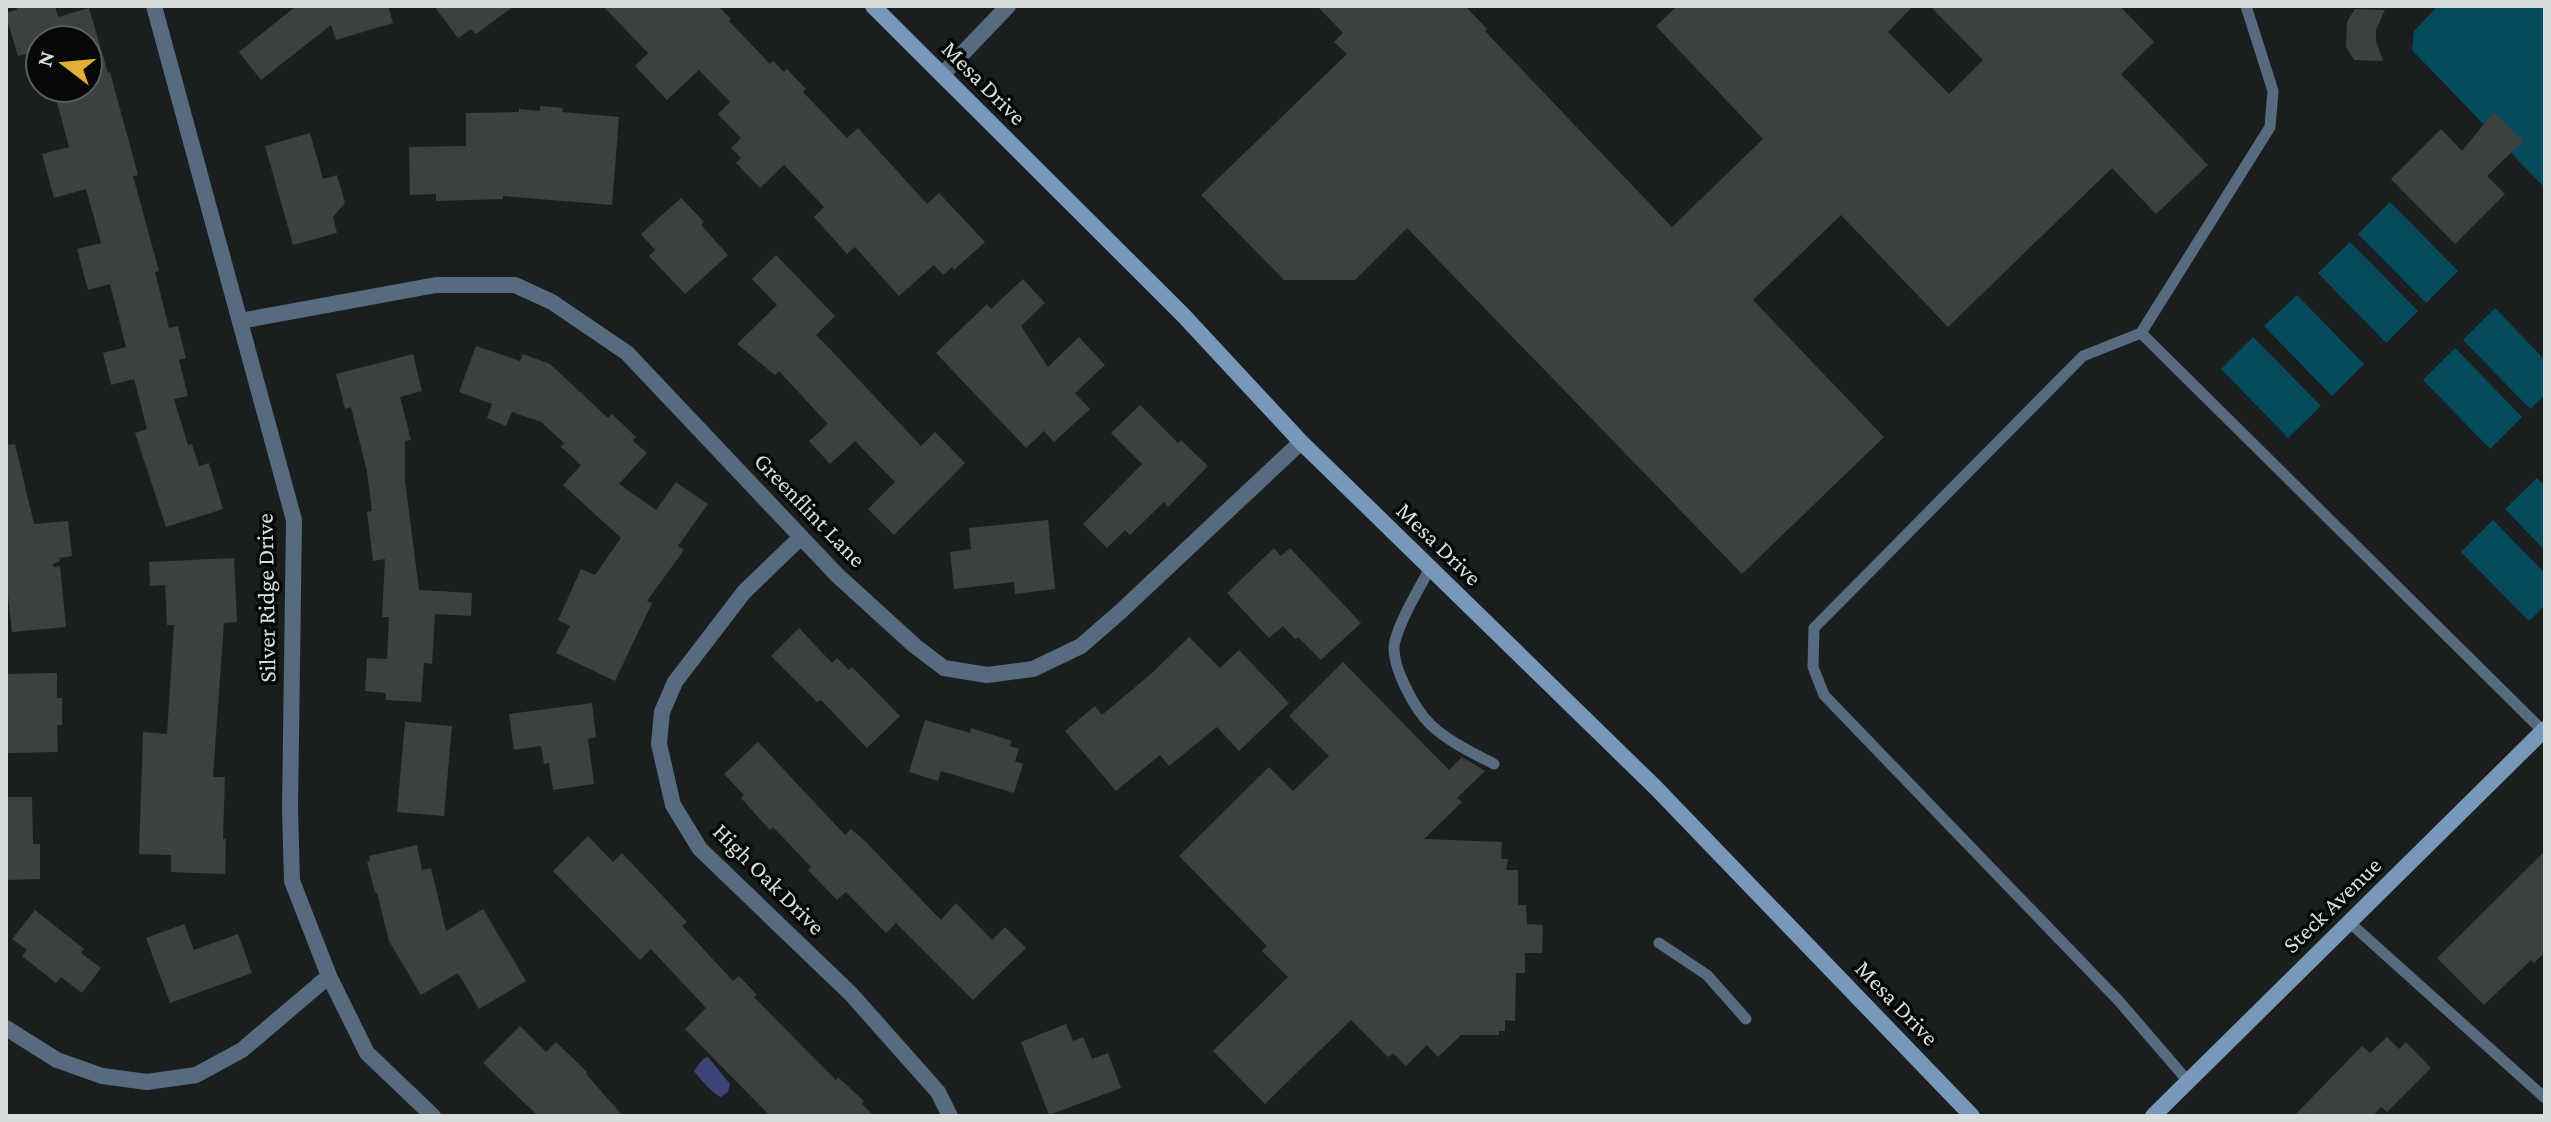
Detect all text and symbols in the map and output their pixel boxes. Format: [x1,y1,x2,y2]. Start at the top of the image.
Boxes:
north arrow [24,24,104,104]
street label: Mesa Drive [937,35,1032,130]
text: N [31,48,59,69]
street label: Greenflint Lane [749,447,872,572]
street label: Mesa Drive [1391,497,1487,591]
street label: Silver Ridge Drive [251,513,280,683]
street label: High Oak Drive [708,817,831,940]
street label: Steck Avenue [2277,851,2386,958]
street label: Mesa Drive [1850,955,1944,1051]

